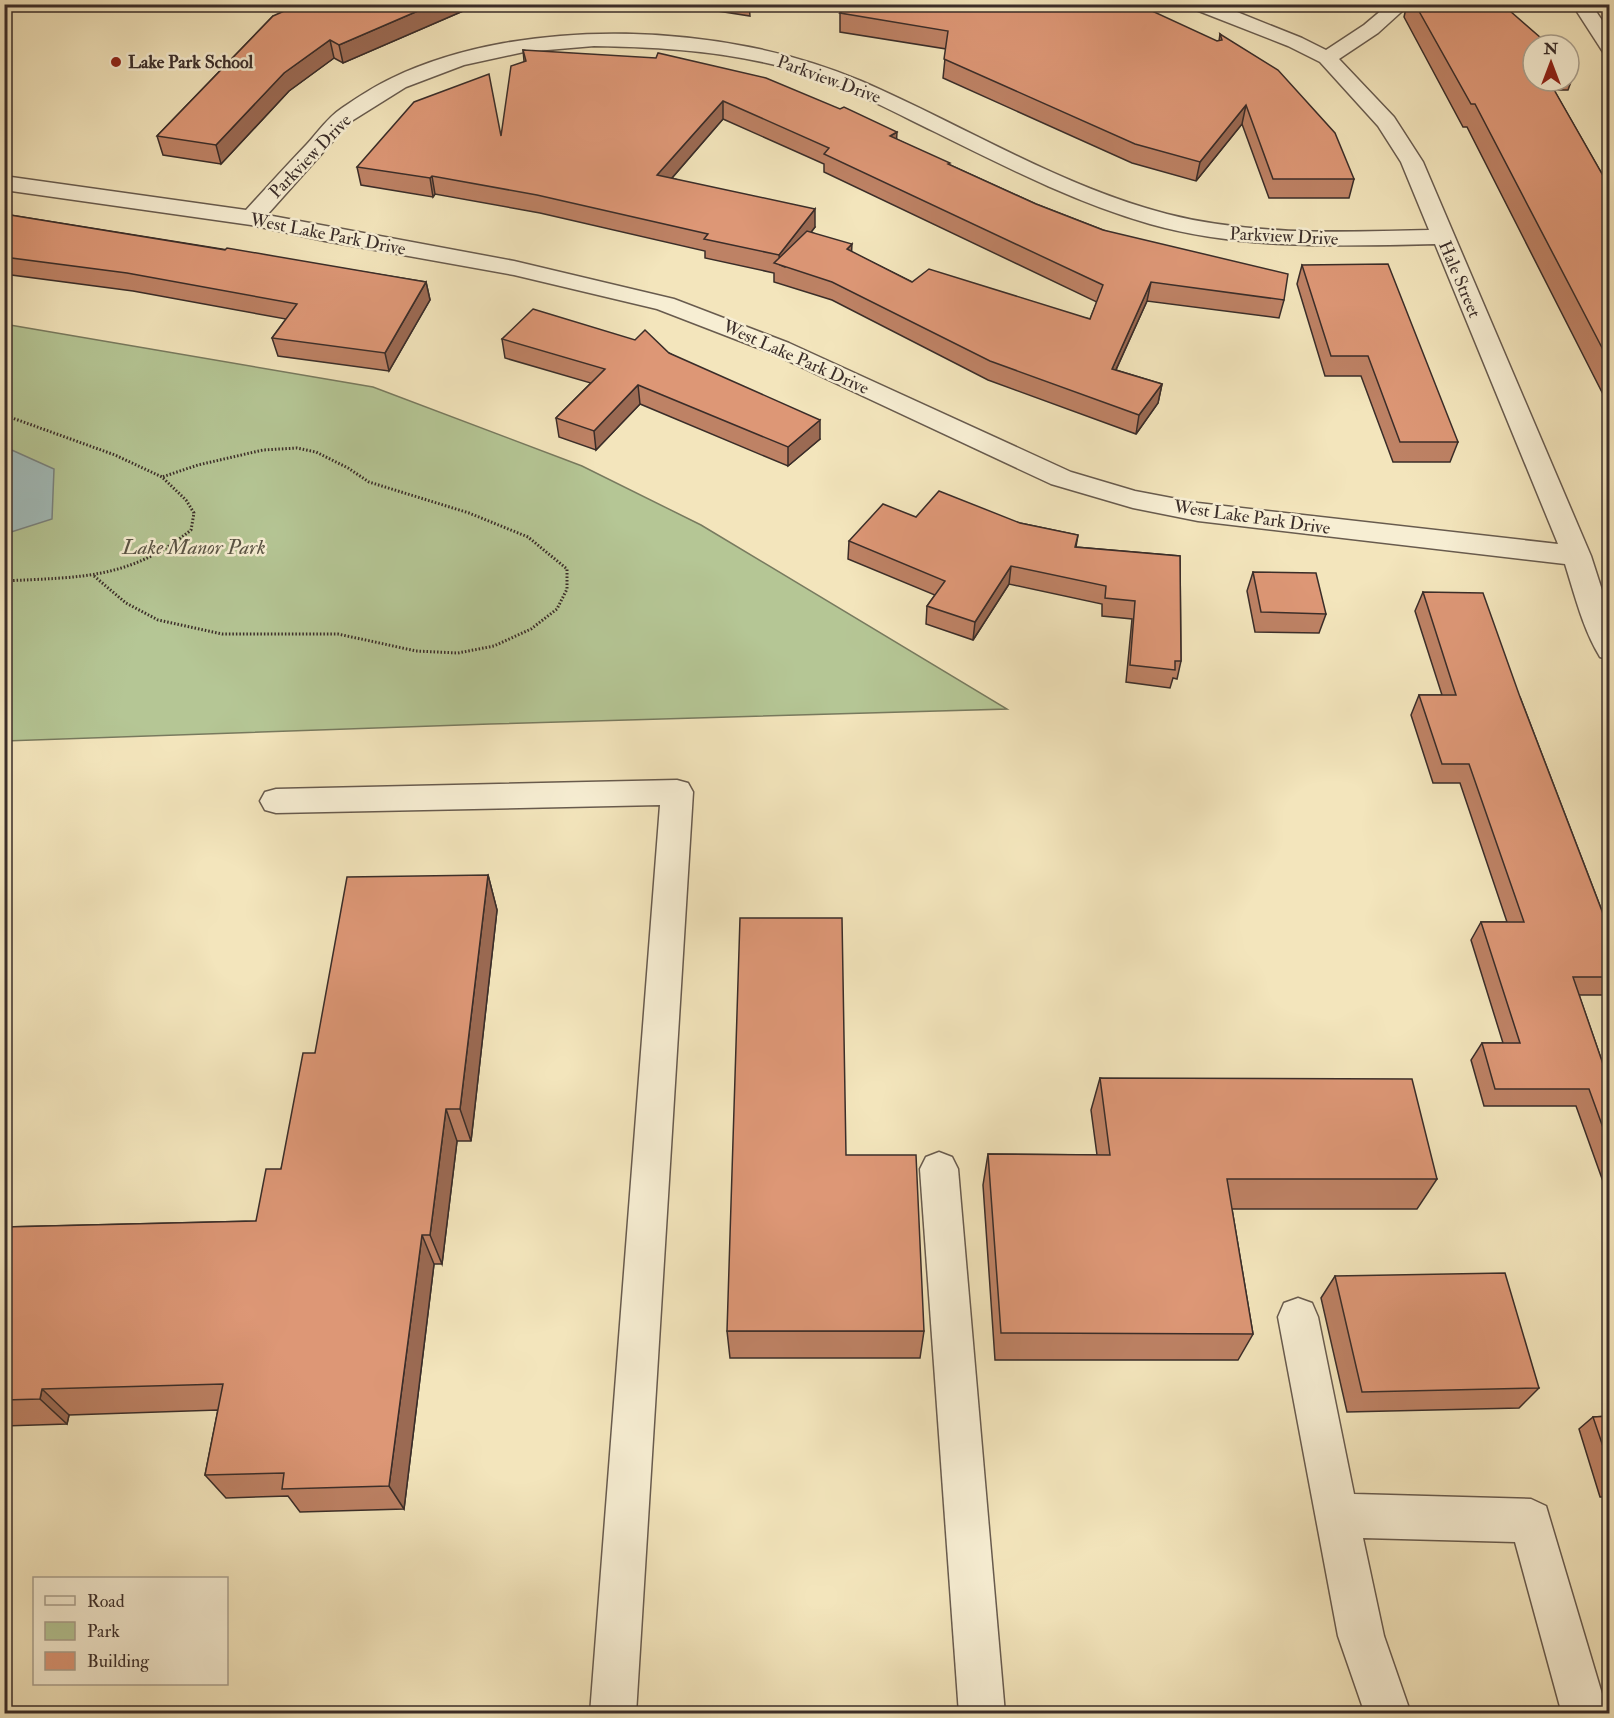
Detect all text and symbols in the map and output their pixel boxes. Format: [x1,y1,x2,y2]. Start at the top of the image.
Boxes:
north arrow [1521,33,1581,93]
text: N [1543,39,1559,59]
street label: Parkview Drive [774,50,884,109]
place label: Lake Park School [128,51,254,74]
marker: Lake Park School [109,55,123,69]
street label: Parkview Drive [264,109,357,203]
street label: West Lake Park Drive [247,208,408,261]
street label: Parkview Drive [1229,222,1339,251]
street label: Hale Street [1433,237,1486,321]
street label: West Lake Park Drive [718,314,873,400]
street label: West Lake Park Drive [1171,495,1332,540]
park label: Lake Manor Park [121,534,266,561]
legend [33,1577,228,1685]
text: Road [87,1590,125,1613]
text: Park [87,1620,120,1643]
text: Building [87,1650,150,1673]

